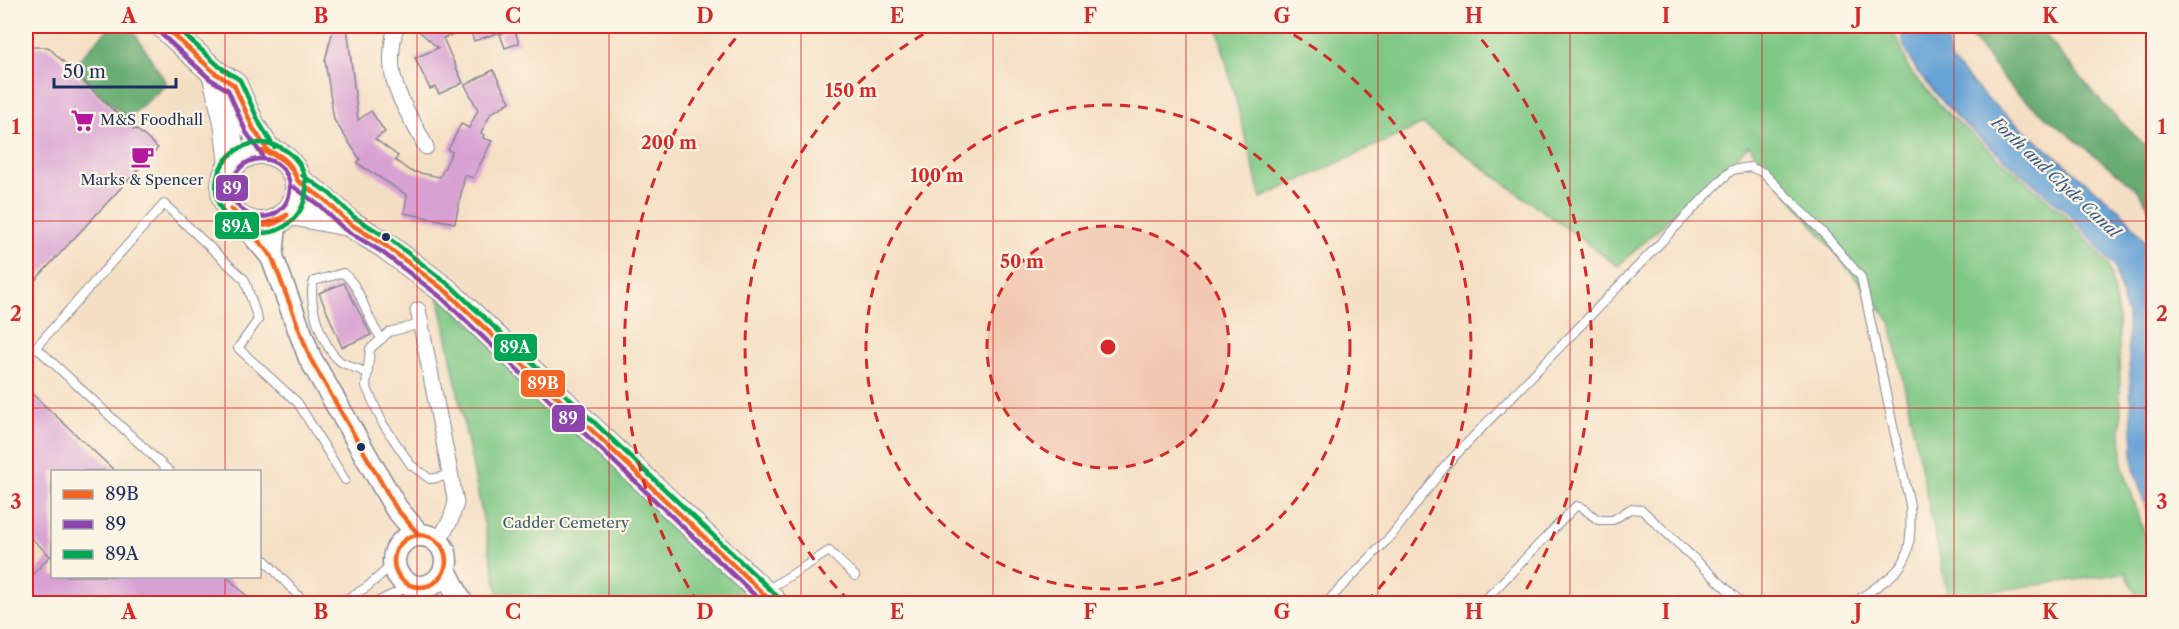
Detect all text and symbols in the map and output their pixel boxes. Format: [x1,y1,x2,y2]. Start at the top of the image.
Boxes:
text: A [120,4,137,28]
text: B [314,4,329,28]
text: C [505,4,521,28]
text: D [696,4,714,28]
text: E [890,4,904,28]
text: F [1083,4,1097,28]
text: G [1274,4,1291,28]
text: H [1465,4,1483,28]
text: I [1662,4,1670,28]
text: J [1850,4,1862,28]
text: K [2042,4,2059,28]
scale bar [54,51,176,89]
text: 50 m [63,61,106,83]
text: 150 m [825,80,877,102]
supermarket icon: M&S Foodhall [69,107,95,133]
place label: M&S Foodhall [100,110,203,129]
water label: Forth and Clyde Canal [1986,111,2126,243]
text: 1 [12,115,21,139]
text: 1 [2158,115,2167,139]
text: 200 m [641,132,697,154]
cafe icon: Marks & Spencer [129,143,155,169]
text: 100 m [910,165,964,187]
place label: Marks & Spencer [80,170,204,189]
line badge: 89 [215,174,249,202]
text: 89 [222,178,242,198]
line badge: 89A [214,211,260,240]
text: 89A [221,216,253,236]
unlabelled marker [380,231,392,243]
text: 50 m [1000,251,1044,273]
text: 2 [10,302,22,326]
text: 2 [2156,302,2168,326]
line badge: 89A [493,333,538,362]
text: 89A [499,337,531,357]
centre of rings [1098,337,1118,357]
line badge: 89B [520,369,566,398]
text: 89B [527,373,559,393]
line badge: 89 [551,404,586,433]
text: 89 [558,408,578,428]
unlabelled marker [355,441,367,453]
legend [51,470,261,578]
text: 89B [105,483,139,505]
text: 3 [10,490,22,514]
text: 3 [2156,490,2168,514]
text: 89 [105,513,126,535]
park label: Cadder Cemetery [503,513,630,532]
text: 89A [105,543,140,565]
text: A [120,600,137,624]
text: B [314,600,329,624]
text: C [505,600,521,624]
text: D [696,600,714,624]
text: E [890,600,904,624]
text: F [1083,600,1097,624]
text: G [1274,600,1291,624]
text: H [1465,600,1483,624]
text: I [1662,600,1670,624]
text: J [1850,600,1862,624]
text: K [2042,600,2059,624]

